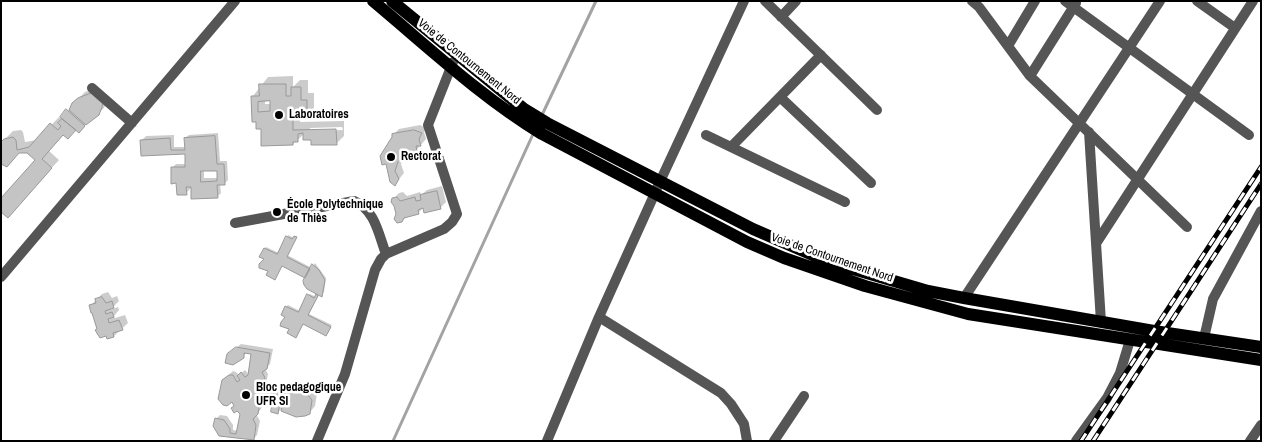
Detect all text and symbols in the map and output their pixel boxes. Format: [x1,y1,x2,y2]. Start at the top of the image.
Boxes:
street label: Voie de Contournement Nord [415,16,523,108]
place label: Laboratoires [289,108,349,122]
marker: Laboratoires [273,109,285,121]
place label: Rectorat [401,150,441,164]
marker: Rectorat [385,151,397,163]
place label: École Polytechnique de Thiès [287,198,383,226]
marker: École Polytechnique de Thiès [271,206,283,218]
street label: Voie de Contournement Nord [769,230,895,286]
place label: Bloc pedagogique UFR SI [256,381,341,409]
marker: Bloc pedagogique UFR SI [240,389,252,401]

